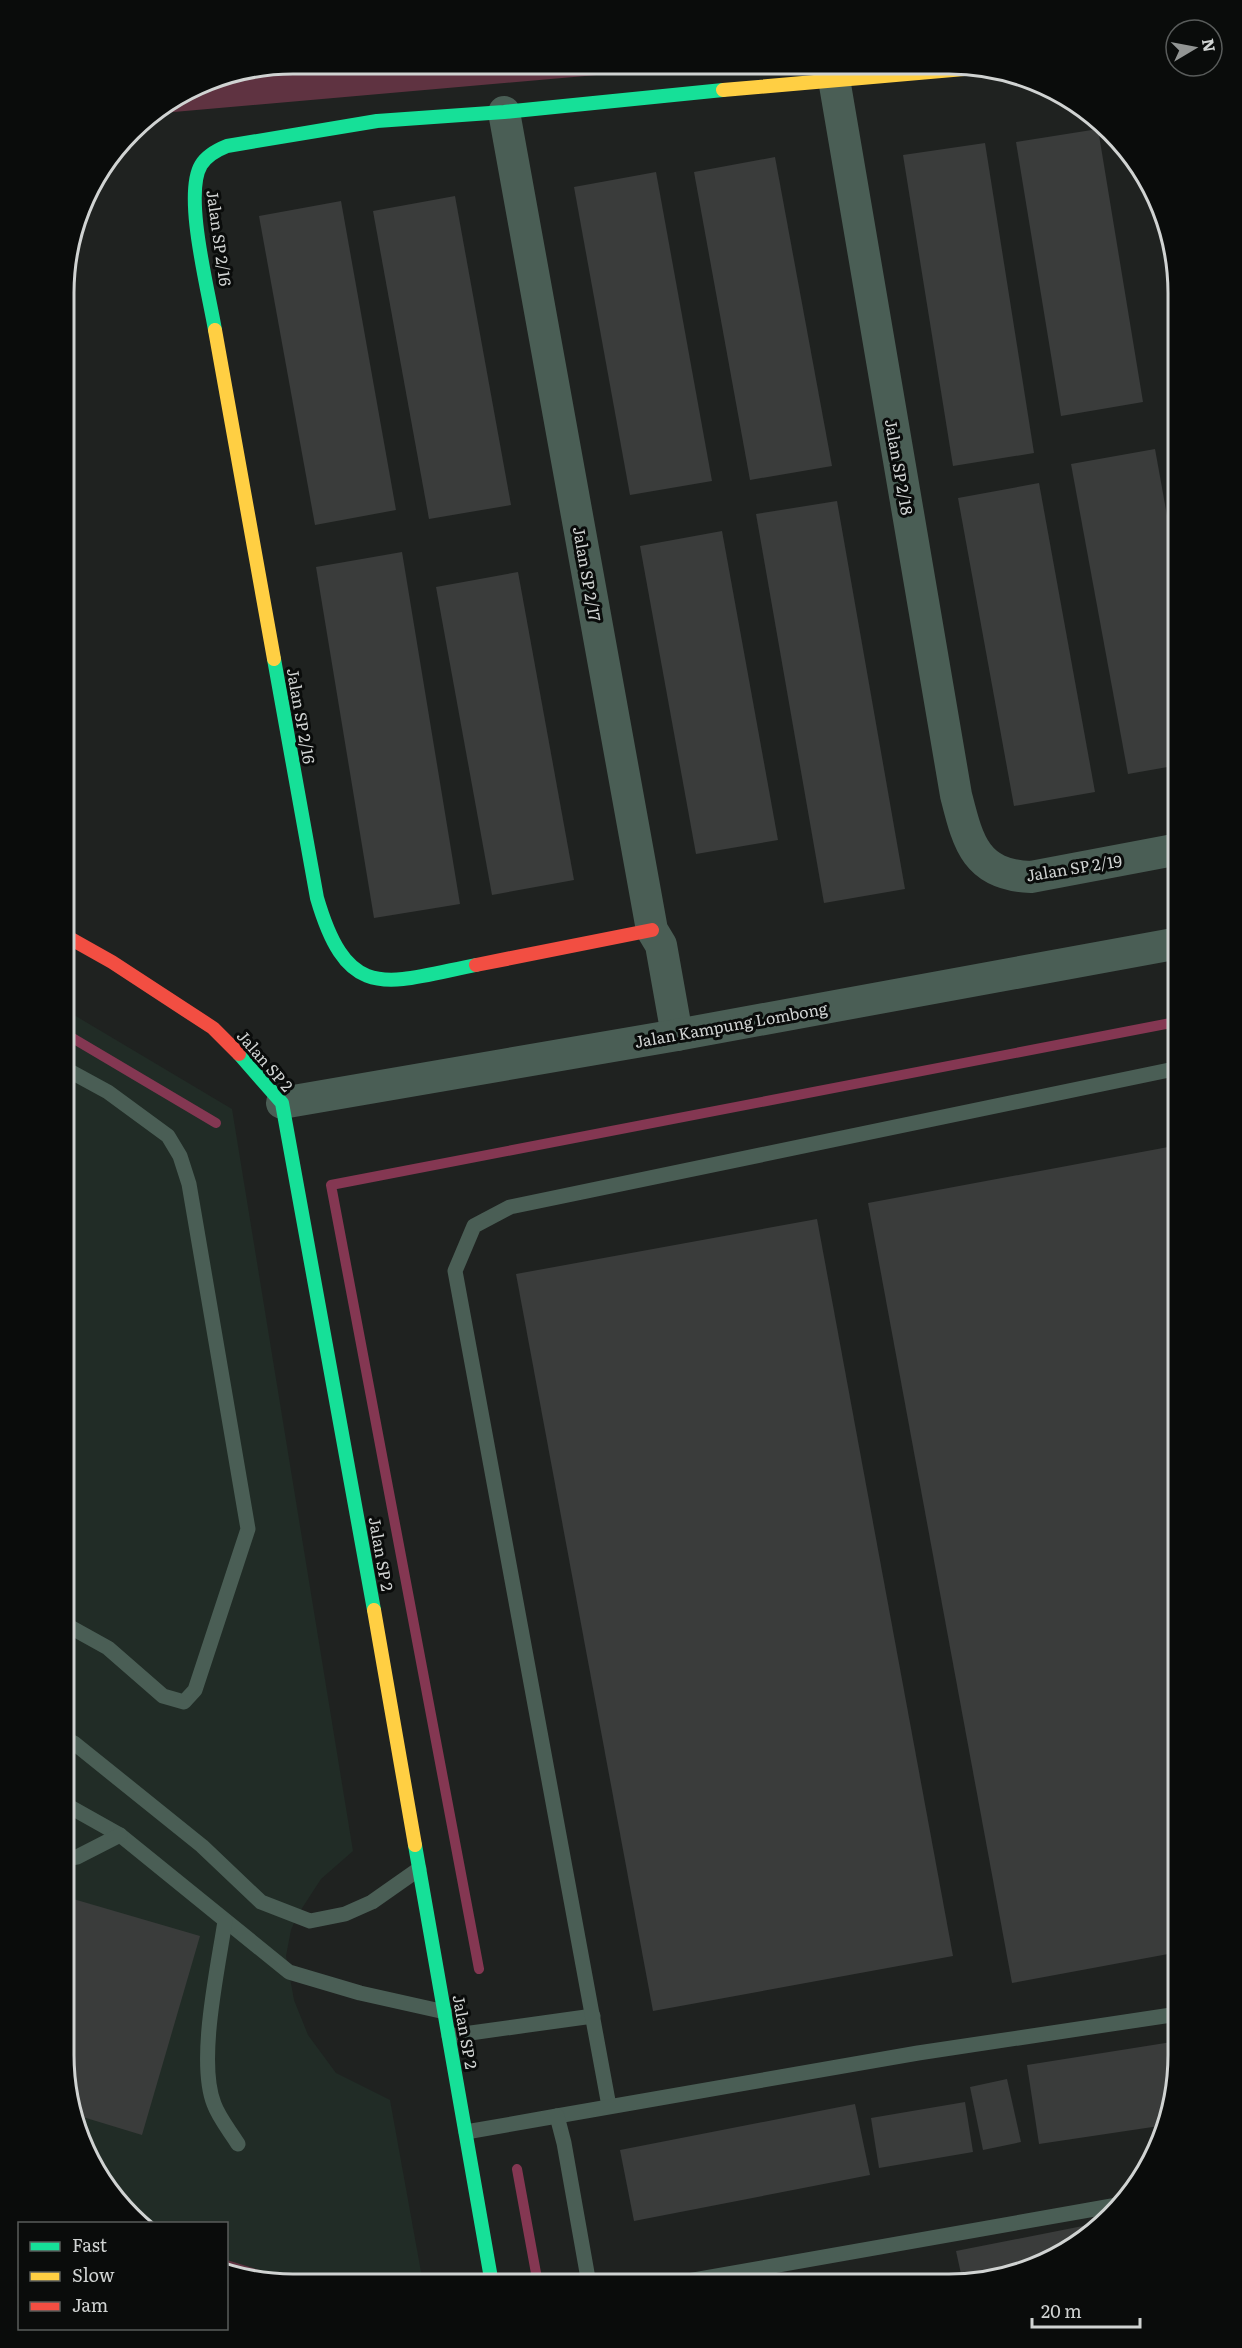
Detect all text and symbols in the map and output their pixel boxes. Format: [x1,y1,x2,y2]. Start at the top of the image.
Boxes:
north arrow [1164,18,1224,78]
text: N [1197,37,1223,54]
street label: Jalan SP 2/16 [201,188,239,288]
street label: Jalan SP 2/18 [880,417,920,517]
street label: Jalan SP 2/17 [568,524,608,623]
street label: Jalan SP 2/16 [282,666,322,766]
street label: Jalan SP 2/19 [1024,848,1124,886]
street label: Jalan Kampung Lombong [632,995,829,1053]
street label: Jalan SP 2 [232,1024,299,1097]
street label: Jalan SP 2 [364,1515,400,1593]
street label: Jalan SP 2 [448,1993,484,2071]
legend [18,2222,228,2330]
text: Fast [72,2231,108,2258]
text: Slow [72,2261,115,2288]
text: Jam [72,2291,108,2318]
scale bar [1032,2291,1140,2329]
text: 20 m [1041,2297,1082,2324]

